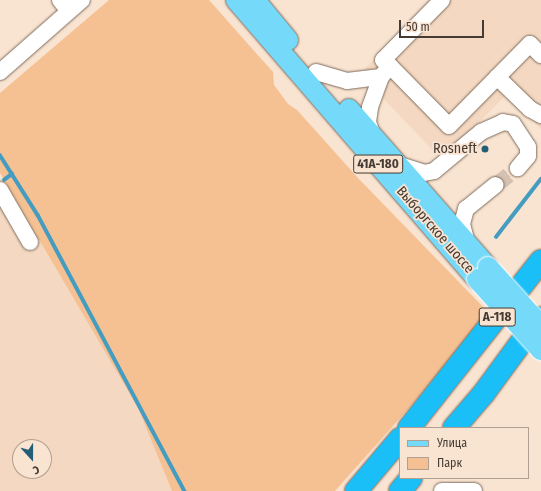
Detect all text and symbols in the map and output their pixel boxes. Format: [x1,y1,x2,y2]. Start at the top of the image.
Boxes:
scale bar [401,12,486,38]
text: 50 m [406,20,430,34]
place label: Rosneft [433,141,477,157]
marker: Rosneft [480,144,490,154]
road number: 41А-180 [353,153,403,175]
street label: Выборгское шоссе [393,183,477,277]
road number: А-118 [478,306,516,328]
legend [399,427,529,479]
text: Улица [437,436,467,450]
north arrow [12,439,52,479]
text: Парк [437,456,462,470]
text: С [31,463,41,477]

